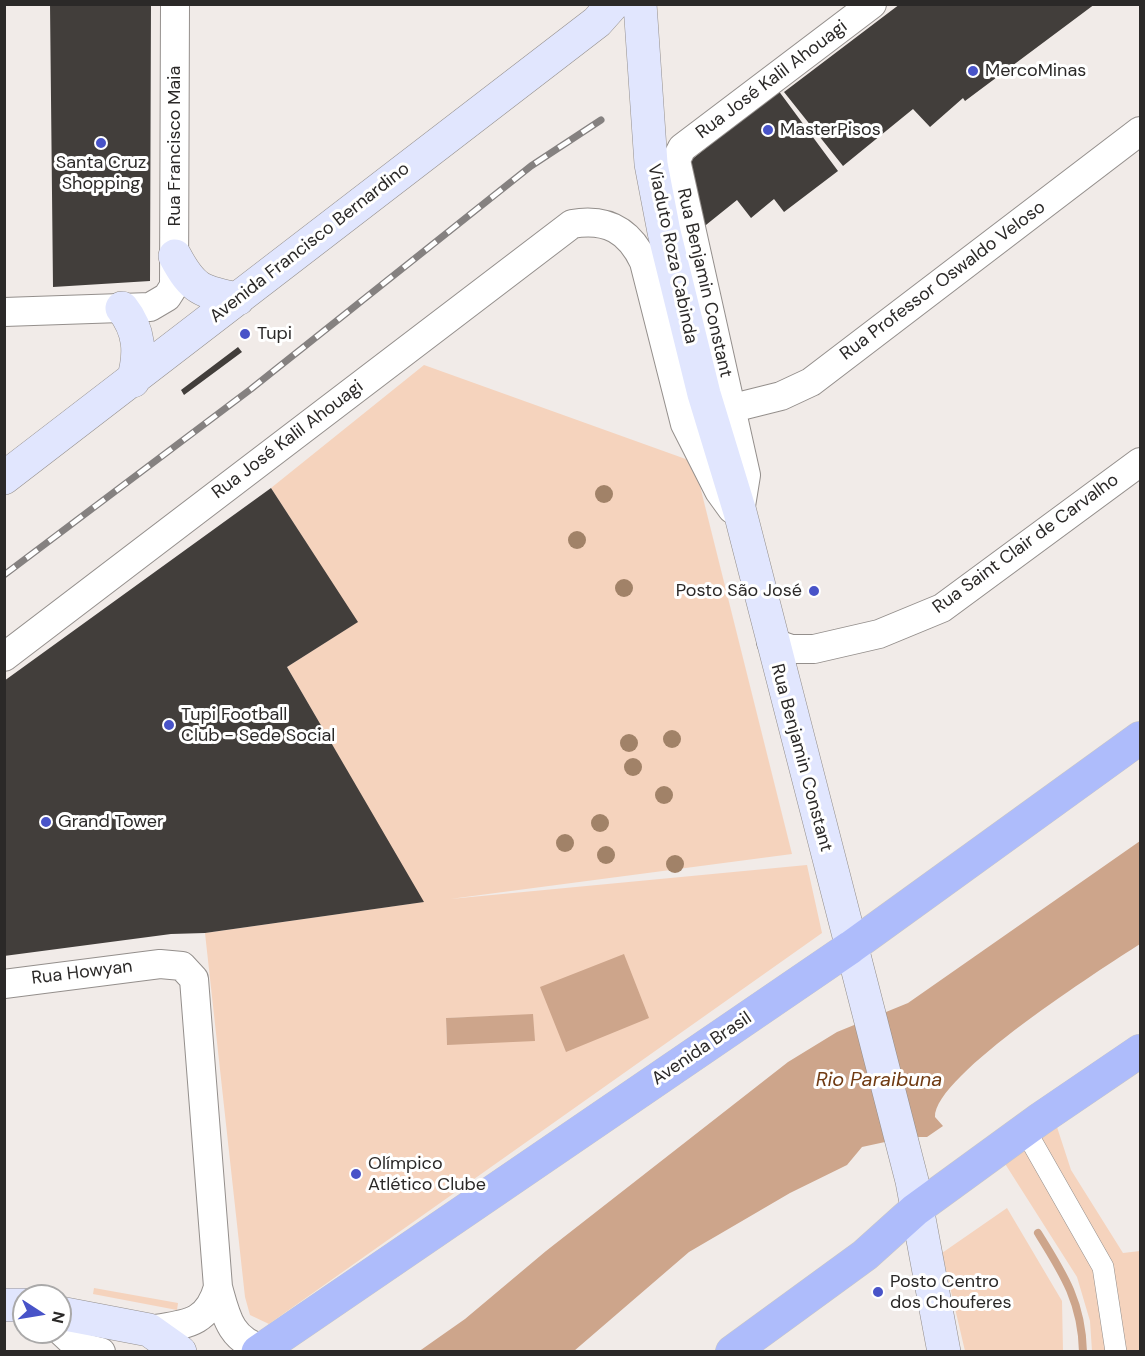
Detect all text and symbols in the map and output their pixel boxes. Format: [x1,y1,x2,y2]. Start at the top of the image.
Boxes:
street label: Rua José Kalil Ahouagi [692,16,852,144]
place label: MercoMinas [985,60,1086,82]
marker: MercoMinas [966,64,980,78]
street label: Rua Francisco Maia [164,66,186,226]
place label: MasterPisos [780,119,881,141]
marker: MasterPisos [761,123,775,137]
marker: Santa Cruz Shopping [94,136,108,150]
place label: Santa Cruz Shopping [56,152,146,195]
street label: Avenida Francisco Bernardino [206,158,414,328]
street label: Viaduto Roza Cabinda [642,162,702,346]
street label: Rua Benjamin Constant [672,186,736,380]
street label: Rua Professor Oswaldo Veloso [836,197,1050,365]
place label: Tupi [257,323,292,345]
marker: Tupi [238,327,252,341]
street label: Rua José Kalil Ahouagi [208,376,368,504]
street label: Rua Saint Clair de Carvalho [929,469,1123,619]
place label: Posto São José [676,580,802,602]
marker: Posto São José [807,584,821,598]
street label: Rua Benjamin Constant [766,662,836,854]
place label: Tupi Football Club - Sede Social [181,704,335,746]
marker: Tupi Football Club - Sede Social [162,718,176,732]
place label: Grand Tower [58,811,164,833]
marker: Grand Tower [39,815,53,829]
street label: Rua Howyan [30,956,134,990]
street label: Avenida Brasil [648,1008,756,1090]
water label: Rio Paraibuna [816,1069,942,1093]
place label: Olímpico Atlético Clube [368,1153,486,1196]
marker: Olímpico Atlético Clube [349,1167,363,1181]
place label: Posto Centro dos Chouferes [890,1271,1012,1314]
north arrow [12,1284,72,1344]
marker: Posto Centro dos Chouferes [871,1285,885,1299]
text: N [47,1310,70,1325]

